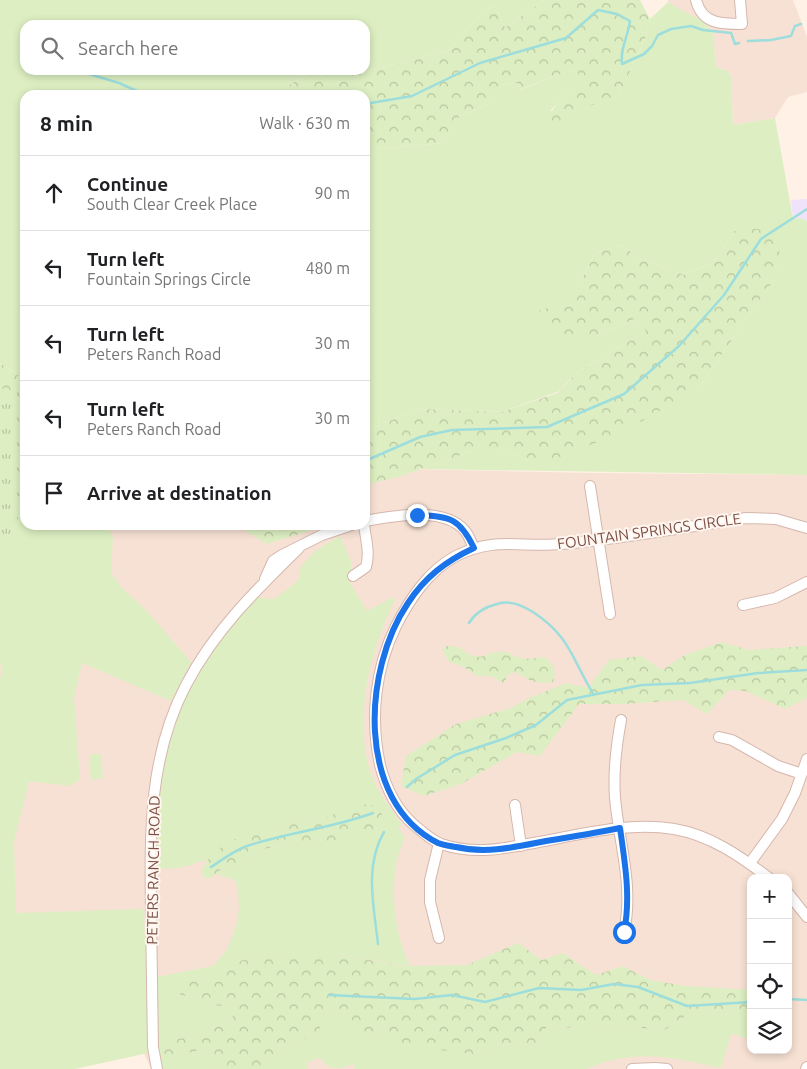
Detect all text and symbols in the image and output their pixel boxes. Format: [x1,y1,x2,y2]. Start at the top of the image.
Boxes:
search box [20,20,370,75]
icon: search [38,34,66,62]
text: Search here [78,37,178,59]
text: 8 min [40,111,93,135]
text: Walk · 630 m [259,114,350,132]
text: Continue [87,173,168,195]
icon: ahead [40,179,68,207]
text: 90 m [314,184,350,202]
text: South Clear Creek Place [87,195,257,213]
text: Turn left [87,248,165,270]
icon: left [40,254,68,282]
text: 480 m [305,259,350,277]
text: Fountain Springs Circle [87,270,251,288]
text: Turn left [87,323,165,345]
icon: left [40,329,68,357]
text: 30 m [314,334,350,352]
text: Peters Ranch Road [87,345,221,363]
text: Turn left [87,398,165,420]
icon: left [40,404,68,432]
text: 30 m [314,409,350,427]
text: Peters Ranch Road [87,420,221,438]
icon: arrive [40,479,68,507]
text: Arrive at destination [87,482,272,504]
route end [406,504,429,527]
street label: FOUNTAIN SPRINGS CIRCLE [556,510,742,552]
street label: PETERS RANCH ROAD [143,795,163,945]
map controls [747,874,792,1054]
button: + [747,874,792,919]
button: − [747,919,792,964]
route start [613,921,636,944]
button: locate [747,964,792,1009]
button: layers [747,1009,792,1054]

